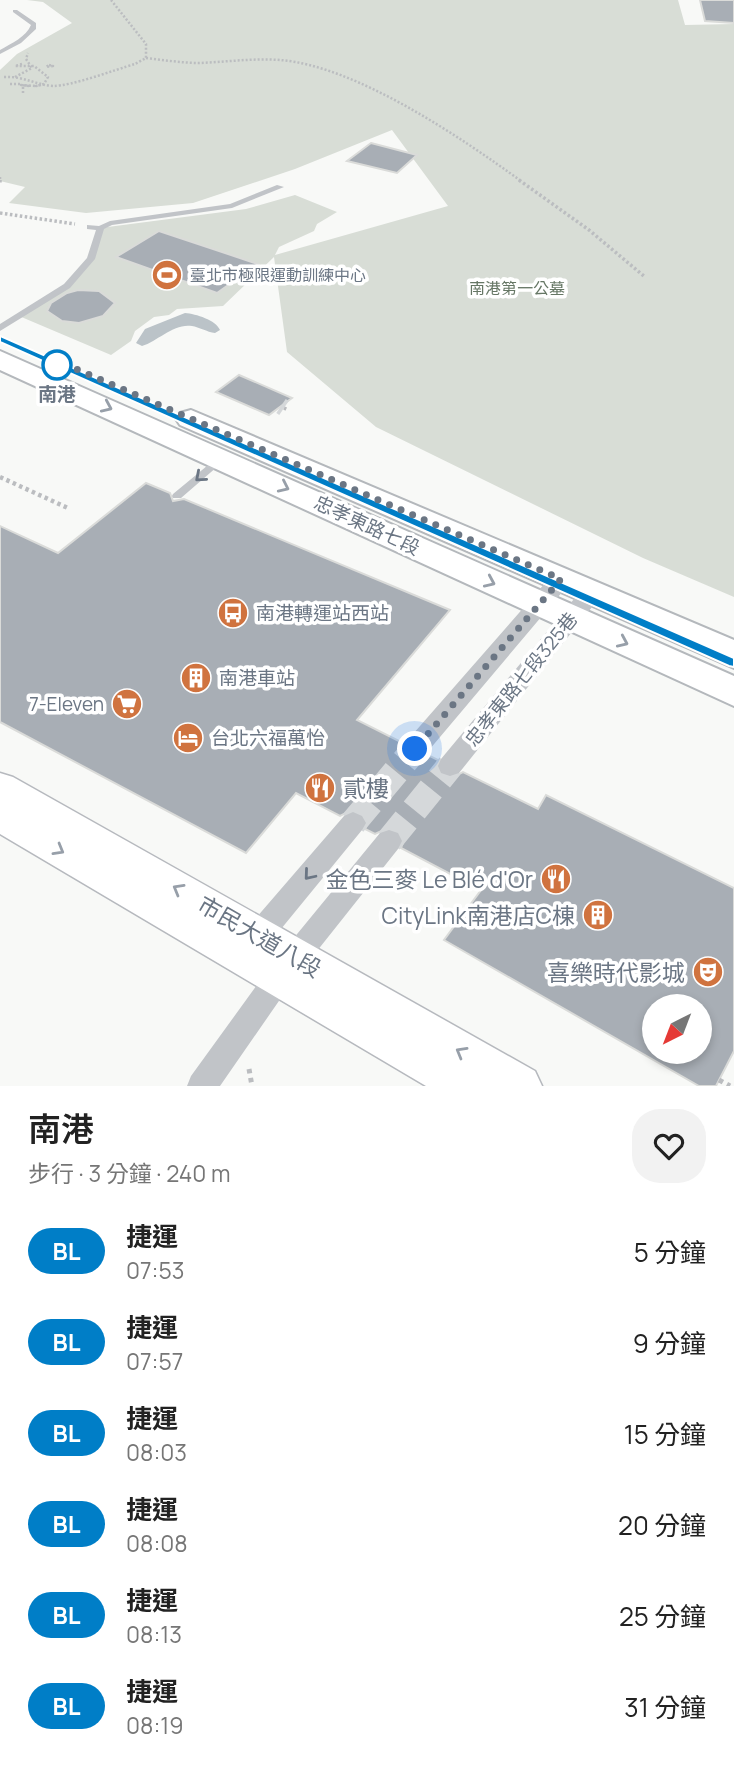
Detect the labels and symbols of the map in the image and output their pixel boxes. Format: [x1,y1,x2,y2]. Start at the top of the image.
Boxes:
sports icon: 臺北市極限運動訓練中心 [150,258,184,292]
place label: 臺北市極限運動訓練中心 [190,264,366,286]
park label: 南港第一公墓 [469,277,565,299]
marker: 南港 [42,350,72,380]
place label: 南港 [38,381,76,407]
one-way arrow [100,399,112,413]
one-way arrow [195,469,208,481]
one-way arrow [277,478,289,492]
street label: 忠孝東路七段 [310,489,424,561]
one-way arrow [483,574,495,588]
bus stop icon: 南港轉運站西站 [216,596,250,630]
place label: 南港轉運站西站 [256,600,389,626]
street label: 忠孝東路七段325巷 [459,607,583,751]
one-way arrow [616,634,628,648]
building icon: 南港車站 [179,661,213,695]
place label: 南港車站 [219,665,295,691]
supermarket icon: 7-Eleven [110,687,144,721]
place label: 7-Eleven [29,691,104,717]
hotel icon: 台北六福萬怡 [171,721,205,755]
place label: 台北六福萬怡 [211,725,325,751]
your location [397,731,432,766]
restaurant icon: 貳樓 [303,771,337,805]
place label: 貳樓 [343,772,389,804]
one-way arrow [52,842,65,855]
restaurant icon: 金色三麥 Le Blé d'Or [539,862,573,896]
place label: 金色三麥 Le Blé d'Or [326,863,533,895]
one-way arrow [305,867,317,880]
one-way arrow [173,884,185,897]
street label: 市民大道八段 [192,888,328,984]
building icon: CityLink南港店C棟 [581,898,615,932]
place label: CityLink南港店C棟 [382,899,575,931]
theatre icon: 喜樂時代影城 [691,955,725,989]
place label: 喜樂時代影城 [547,956,685,988]
north arrow [642,994,712,1064]
one-way arrow [456,1047,469,1060]

